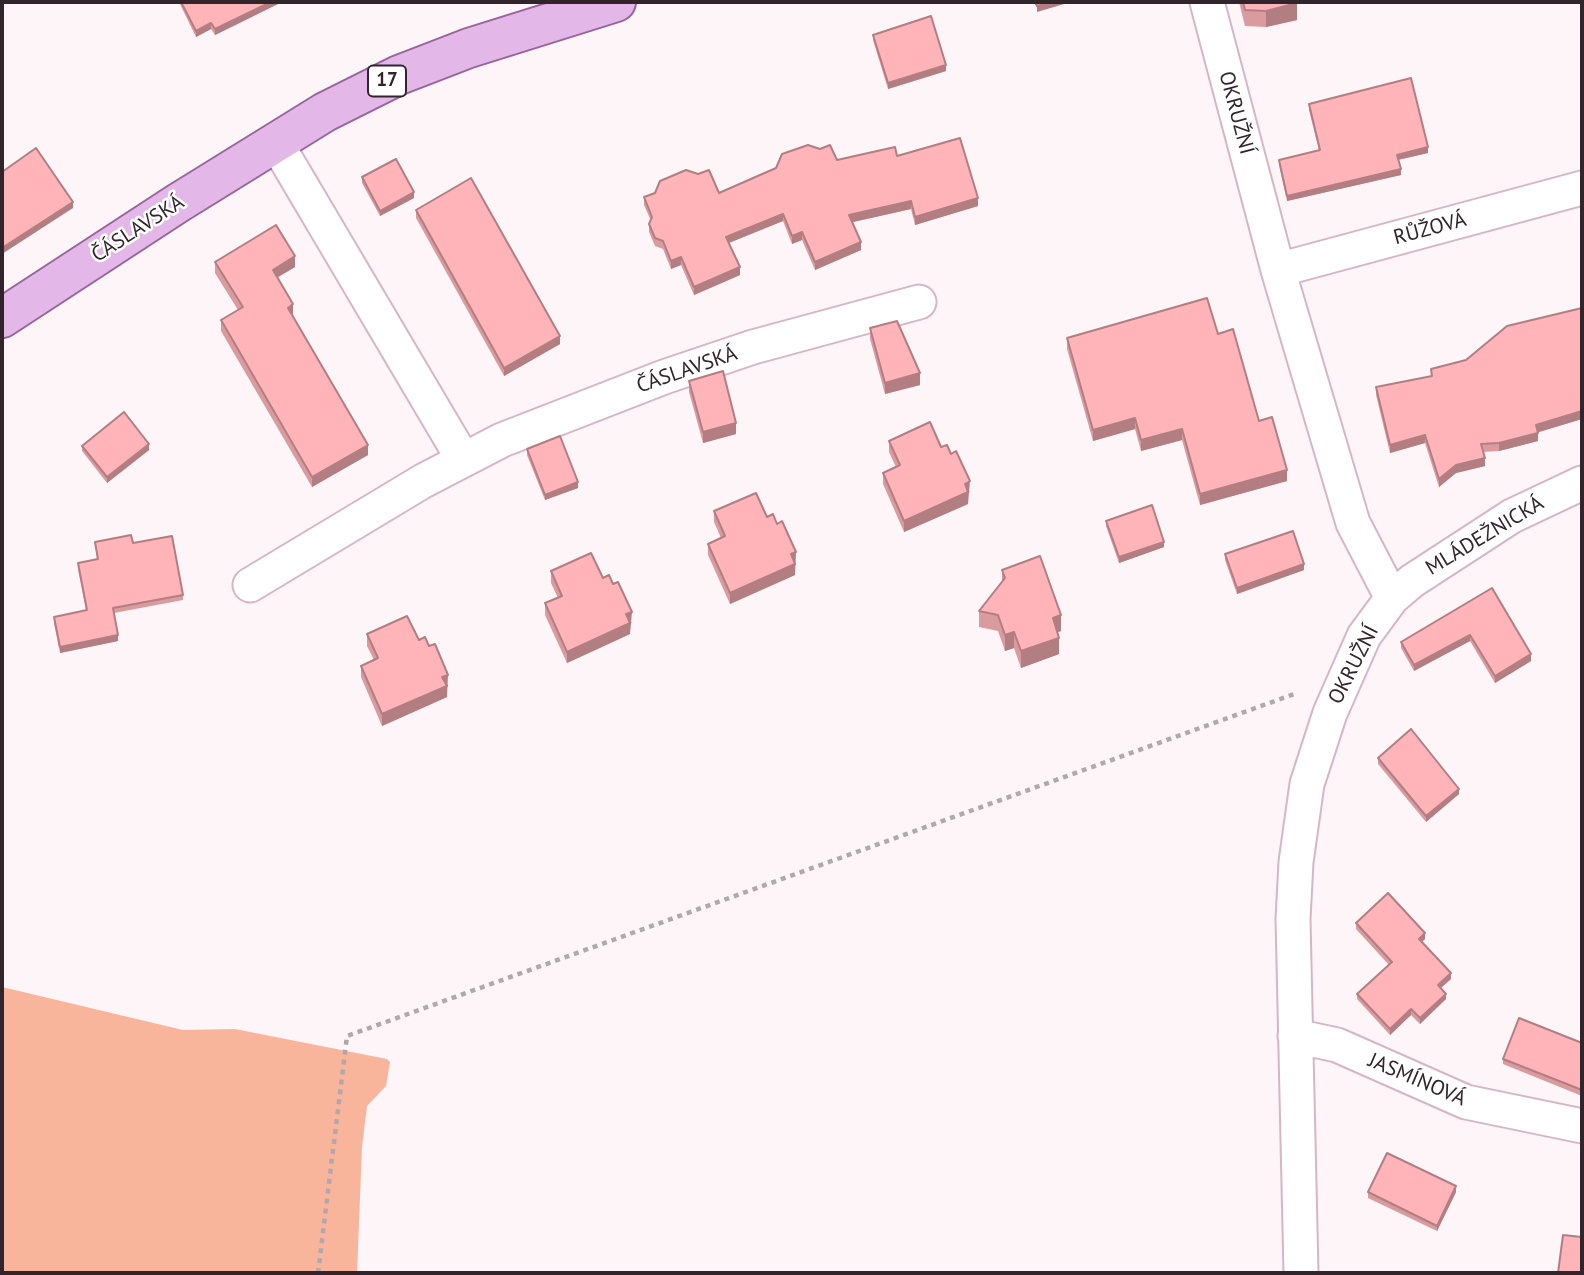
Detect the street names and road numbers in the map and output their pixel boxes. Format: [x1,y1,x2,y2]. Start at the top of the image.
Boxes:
road number: 17 [368,66,406,96]
street label: OKRUŽNÍ [1213,69,1259,157]
street label: ČÁSLAVSKÁ [87,190,189,268]
street label: RŮŽOVÁ [1391,207,1469,251]
street label: ČÁSLAVSKÁ [633,341,741,399]
street label: MLÁDEŽNICKÁ [1422,491,1548,581]
street label: OKRUŽNÍ [1323,621,1385,709]
street label: JASMÍNOVÁ [1364,1048,1470,1112]

